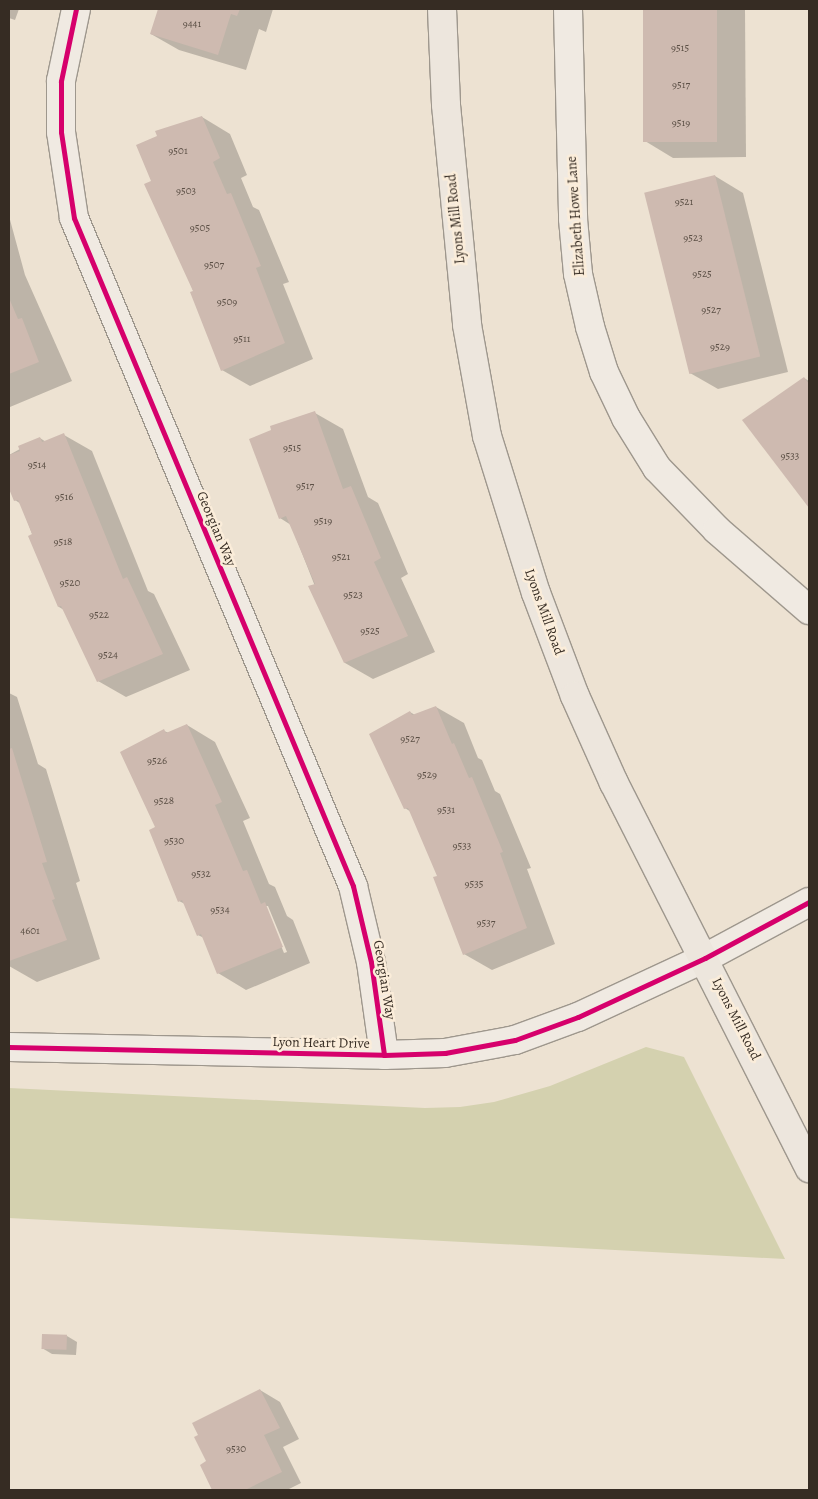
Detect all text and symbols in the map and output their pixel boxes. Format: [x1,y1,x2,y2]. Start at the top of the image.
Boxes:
house number: 9441 [183,17,201,31]
house number: 9515 [671,41,689,55]
house number: 9517 [672,78,690,92]
house number: 9519 [672,116,690,130]
house number: 9501 [168,144,188,158]
street label: Elizabeth Howe Lane [563,155,589,277]
street label: Lyons Mill Road [443,173,469,265]
house number: 9503 [176,184,196,198]
house number: 9521 [675,195,693,209]
house number: 9505 [190,221,210,235]
house number: 9523 [683,231,703,245]
house number: 9507 [204,258,224,272]
house number: 9525 [692,267,712,281]
house number: 9509 [217,295,237,309]
house number: 9527 [701,303,721,317]
house number: 9511 [233,332,251,346]
house number: 9529 [710,340,730,354]
house number: 9515 [283,441,301,455]
house number: 9533 [781,449,799,463]
house number: 9514 [28,458,46,472]
house number: 9517 [296,479,314,493]
street label: Georgian Way [193,489,239,569]
house number: 9516 [55,490,73,504]
house number: 9519 [314,514,332,528]
house number: 9518 [54,535,72,549]
house number: 9521 [332,550,350,564]
street label: Lyons Mill Road [521,567,567,657]
house number: 9520 [60,576,80,590]
house number: 9523 [343,588,363,602]
house number: 9522 [89,608,109,622]
house number: 9525 [360,624,380,638]
house number: 9524 [98,648,118,662]
house number: 9527 [400,732,420,746]
house number: 9526 [147,754,167,768]
house number: 9529 [417,768,437,782]
house number: 9528 [154,794,174,808]
house number: 9531 [437,803,455,817]
house number: 9530 [164,834,184,848]
house number: 9533 [453,839,471,853]
house number: 9532 [191,867,211,881]
house number: 9535 [464,877,484,891]
house number: 9534 [210,903,230,917]
house number: 9537 [477,916,495,930]
house number: 4601 [20,924,40,938]
street label: Georgian Way [369,939,399,1021]
street label: Lyons Mill Road [708,975,764,1063]
street label: Lyon Heart Drive [272,1034,370,1052]
house number: 9530 [226,1442,246,1456]

